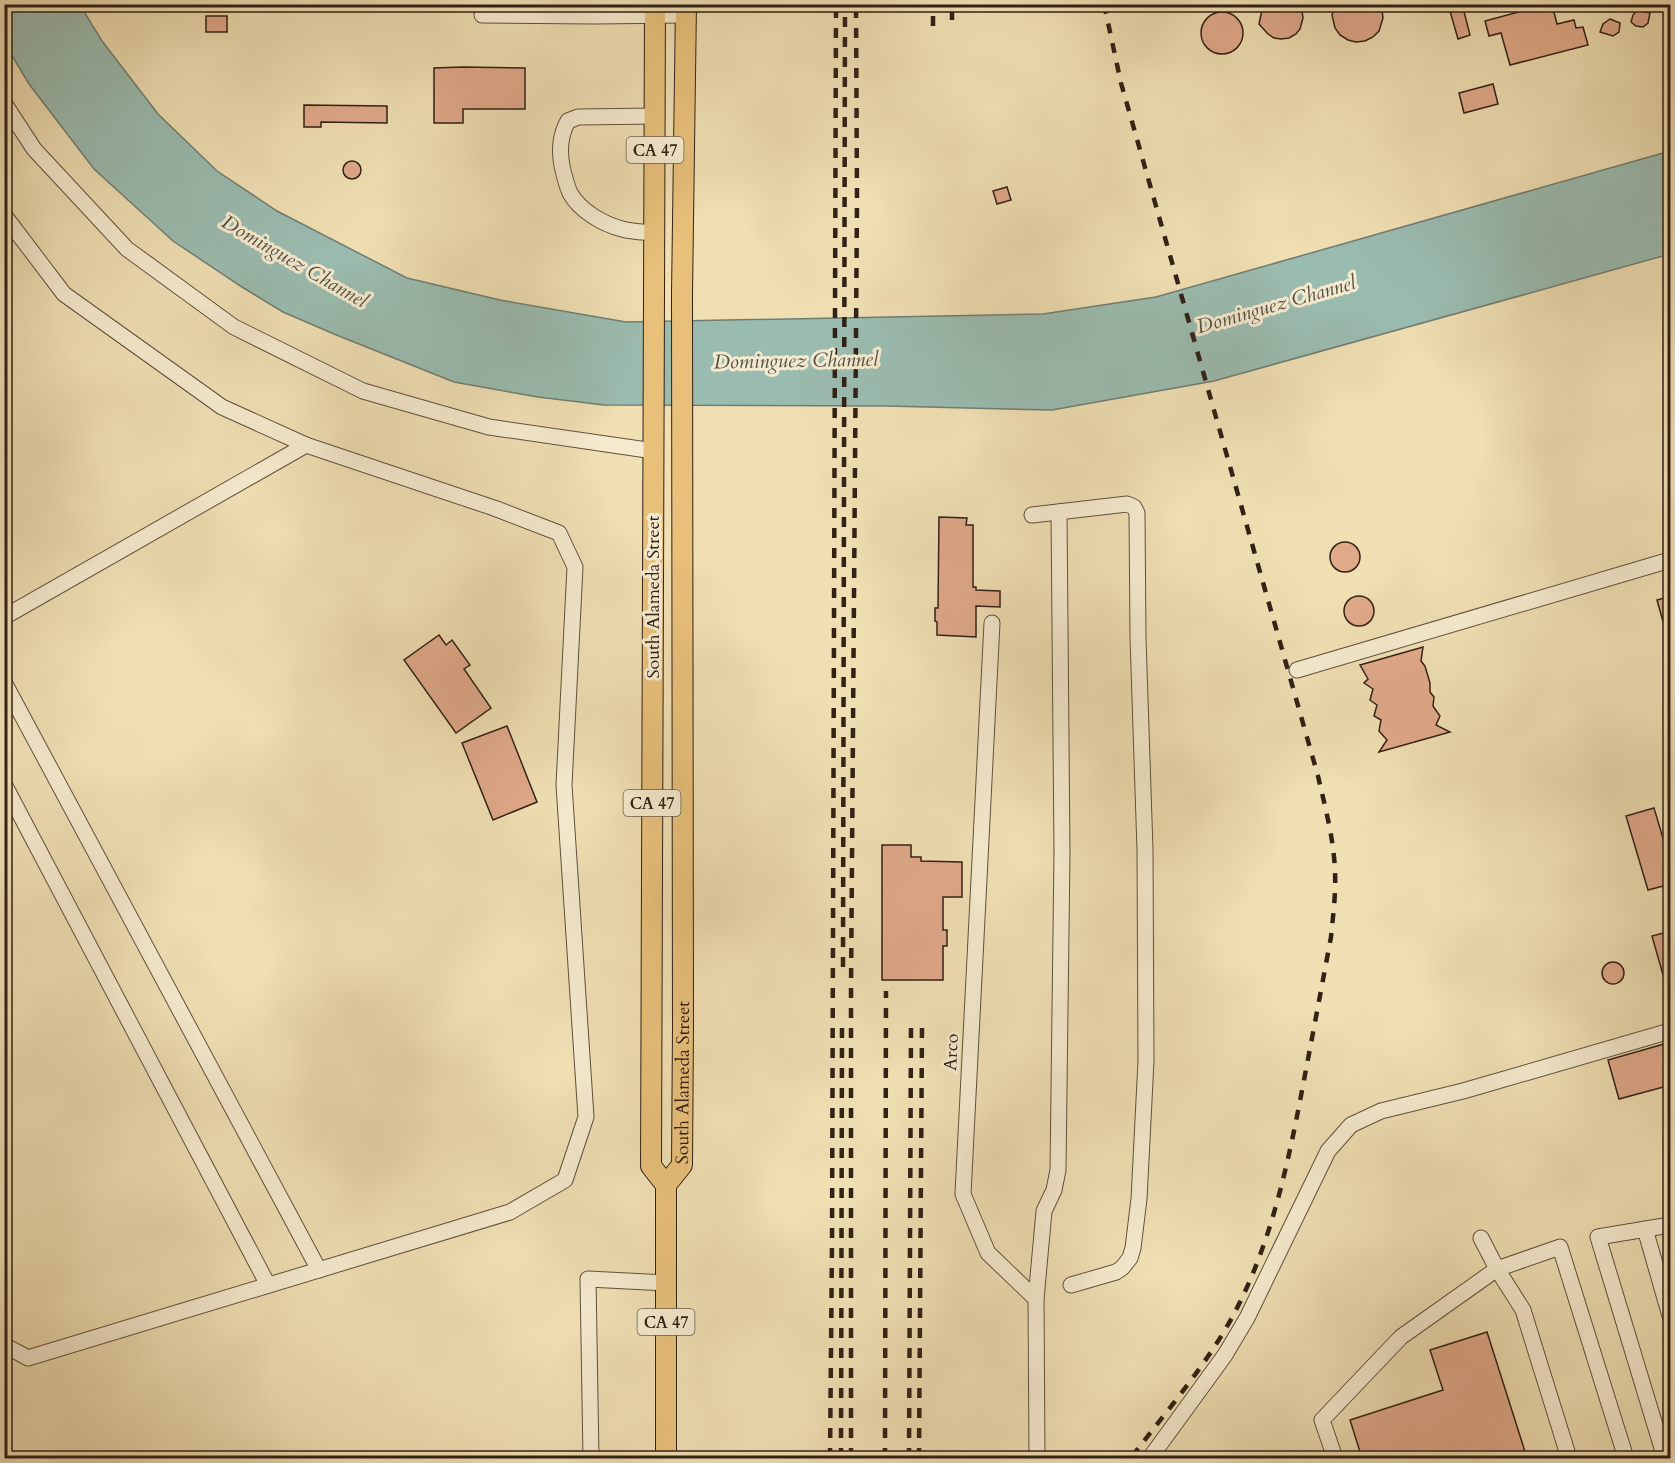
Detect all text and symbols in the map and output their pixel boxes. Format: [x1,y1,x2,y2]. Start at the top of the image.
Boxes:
road number: CA 47 [626,137,684,163]
water label: Dominguez Channel [217,209,373,315]
water label: Dominguez Channel [1193,269,1360,340]
water label: Dominguez Channel [713,346,879,375]
street label: South Alameda Street [641,515,666,679]
road number: CA 47 [624,790,680,816]
street label: South Alameda Street [670,1001,696,1164]
street label: Arco [938,1032,965,1071]
road number: CA 47 [638,1309,694,1335]

